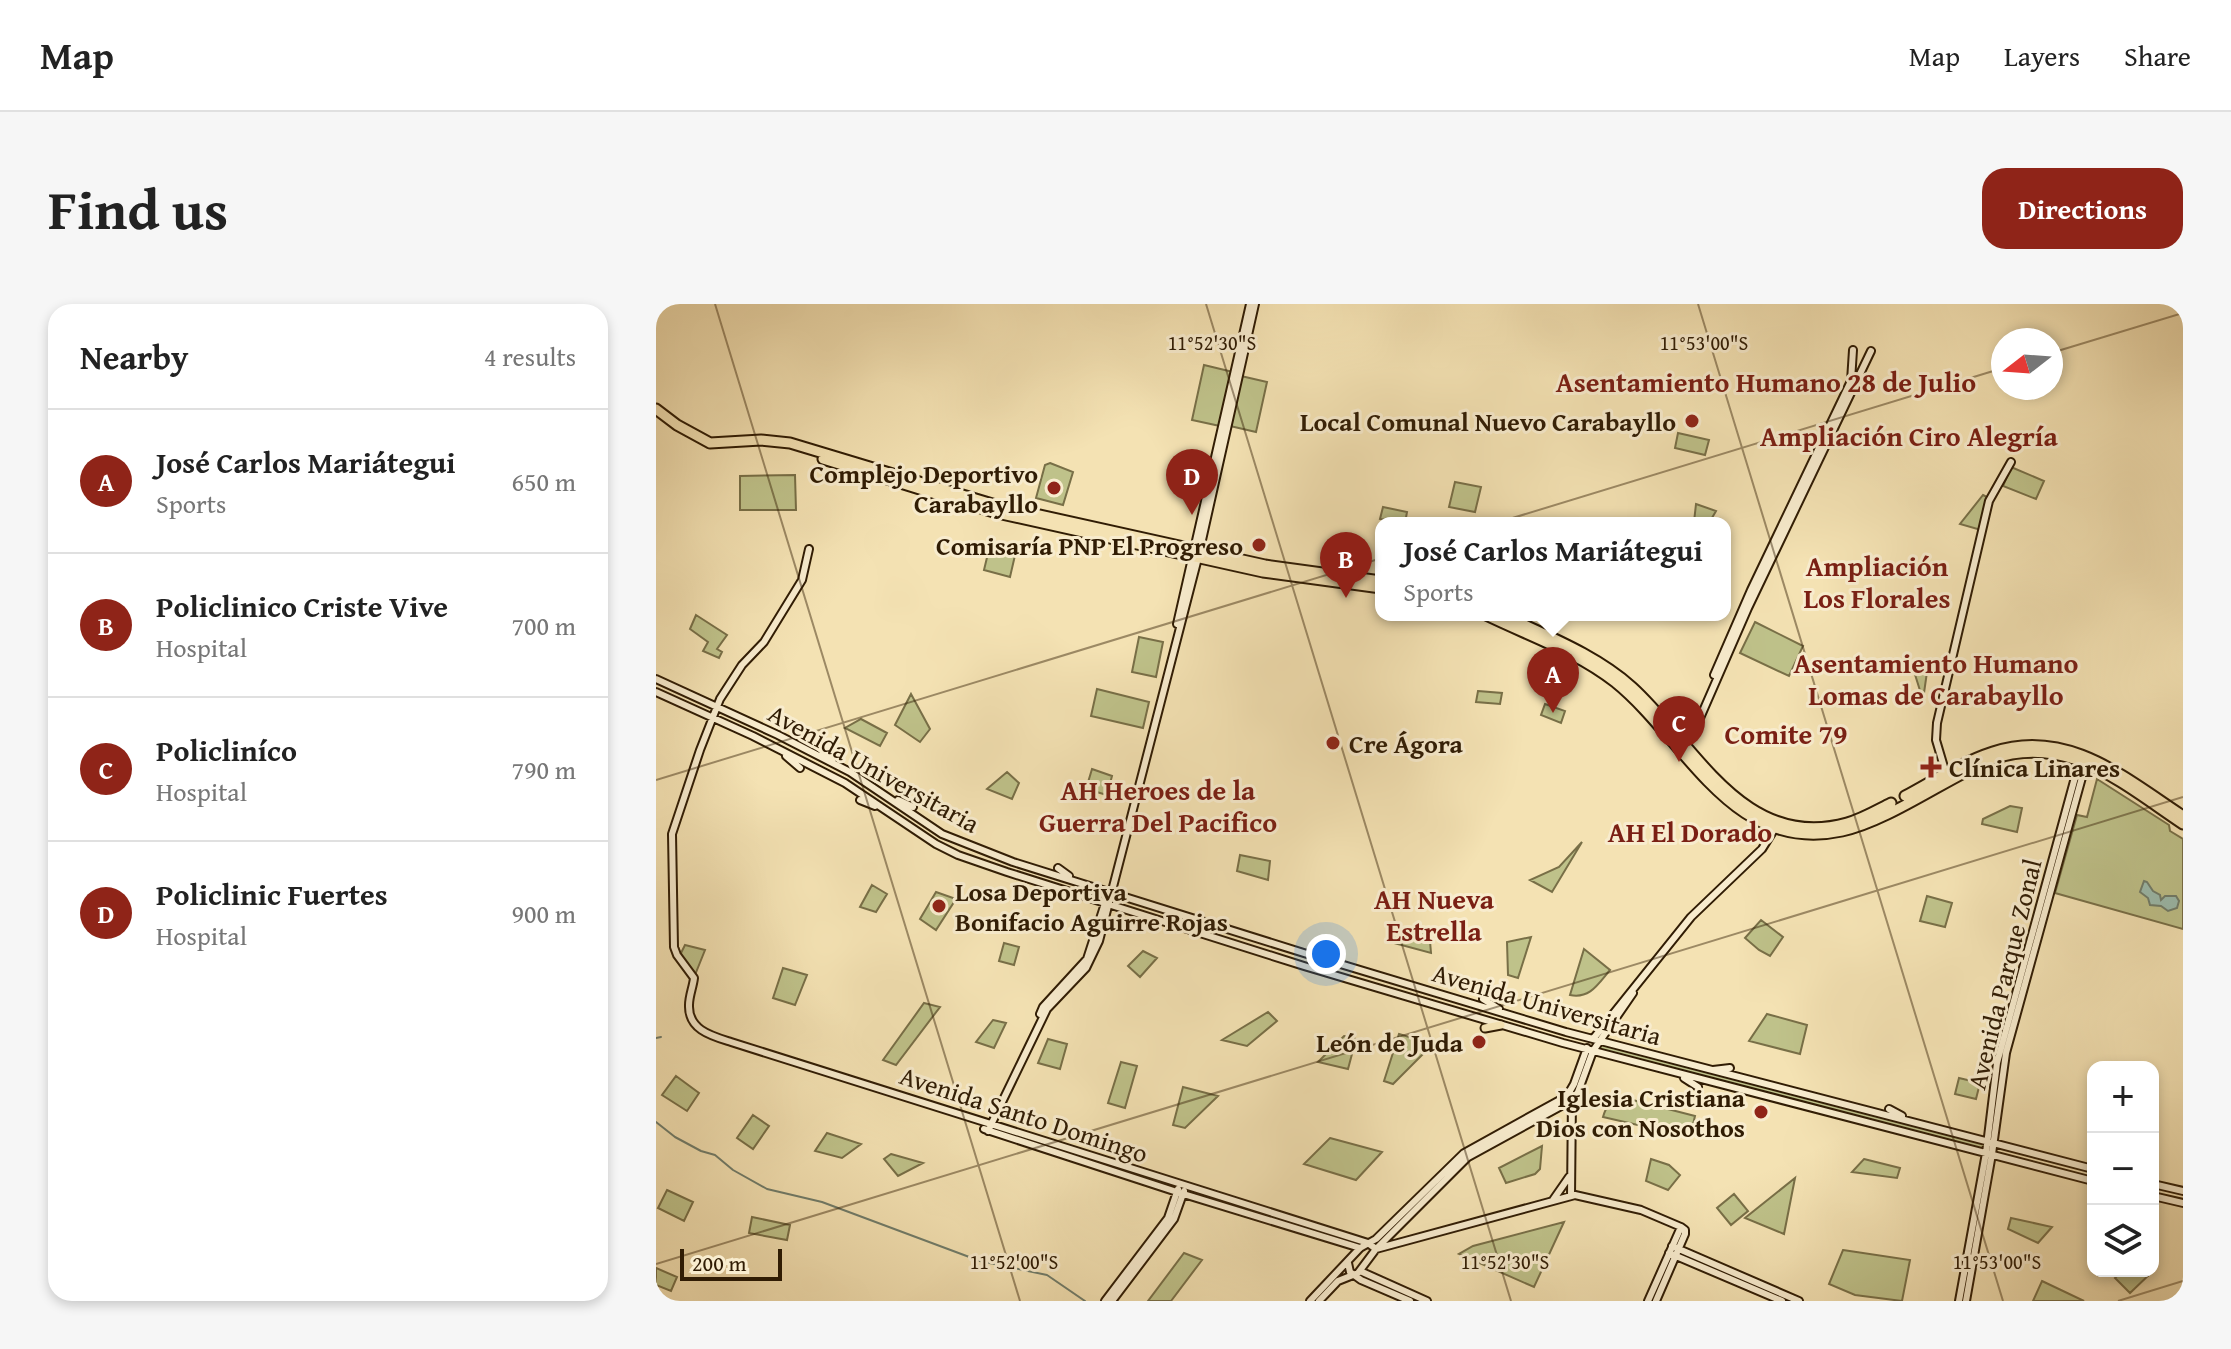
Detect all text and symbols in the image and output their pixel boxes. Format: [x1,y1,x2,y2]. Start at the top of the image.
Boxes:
text: Map [40,27,114,83]
text: Map [1909,35,1960,76]
text: Layers [2004,35,2080,76]
text: Share [2124,35,2191,76]
text: Find us [48,167,228,250]
button: Directions [1982,168,2183,249]
text: 11°52'30"S [1168,328,1256,357]
text: 11°53'00"S [1660,328,1748,357]
north arrow [1991,328,2063,400]
text: Nearby [80,332,189,381]
text: 4 results [484,337,576,376]
district label: Asentamiento Humano 28 de Julio [1556,361,1976,402]
place label: Local Comunal Nuevo Carabayllo [1300,402,1676,441]
marker: Local Comunal Nuevo Carabayllo [1683,412,1701,430]
district label: Ampliación Ciro Alegría [1760,415,2059,456]
text: José Carlos Mariátegui [156,440,455,484]
pin: D [1166,449,1218,515]
place label: Complejo Deportivo Carabayllo [809,454,1038,523]
text: A [98,462,114,501]
text: 650 m [511,462,576,501]
marker: Complejo Deportivo Carabayllo [1045,479,1063,497]
text: Sports [156,484,226,523]
popup [1375,517,1731,621]
place label: Comisaría PNP El Progreso [936,526,1243,565]
text: José Carlos Mariátegui [1403,528,1703,572]
pin: B [1320,532,1372,598]
marker: Comisaría PNP El Progreso [1250,536,1268,554]
district label: Ampliación Los Florales [1803,545,1951,618]
text: Sports [1403,572,1473,611]
text: Policlinico Criste Vive [156,584,448,628]
text: B [98,606,114,645]
text: 700 m [511,606,576,645]
text: Hospital [156,628,247,667]
district label: Asentamiento Humano Lomas de Carabayllo [1793,642,2079,715]
pin: A [1527,647,1579,713]
street label: Avenida Universitaria [761,694,987,843]
pin: C [1653,696,1705,762]
district label: Comite 79 [1725,713,1847,754]
place label: Cre Ágora [1349,724,1464,763]
text: Policliníco [156,728,297,772]
marker: Cre Ágora [1324,734,1342,752]
place label: Clínica Linares [1949,748,2120,787]
text: C [99,750,113,789]
text: 790 m [511,750,576,789]
marker: Clínica Linares [1920,756,1942,778]
district label: AH Heroes de la Guerra Del Pacifico [1039,769,1277,842]
text: Hospital [156,772,247,811]
district label: AH El Dorado [1608,811,1772,852]
street label: Avenida Parque Zonal [1956,855,2052,1093]
text: Policlinic Fuertes [156,872,388,916]
place label: Losa Deportiva Bonifacio Aguirre Rojas [955,872,1228,941]
district label: AH Nueva Estrella [1374,878,1495,951]
text: D [98,894,114,933]
text: 900 m [511,894,576,933]
marker: Losa Deportiva Bonifacio Aguirre Rojas [930,897,948,915]
text: Hospital [156,916,247,955]
your location [1306,934,1346,974]
street label: Avenida Universitaria [1428,953,1667,1056]
place label: León de Juda [1316,1023,1464,1062]
marker: León de Juda [1470,1033,1488,1051]
street label: Avenida Santo Domingo [895,1055,1153,1173]
map controls [2087,1061,2159,1277]
button: + [2087,1061,2159,1133]
place label: Iglesia Cristiana Dios con Nosothos [1536,1078,1746,1147]
marker: Iglesia Cristiana Dios con Nosothos [1752,1103,1770,1121]
button: − [2087,1133,2159,1205]
button: layers [2087,1205,2159,1277]
scale bar [680,1245,782,1281]
text: 200 m [692,1247,747,1279]
text: 11°52'00"S [970,1247,1058,1276]
text: 11°52'30"S [1461,1247,1549,1276]
text: 11°53'00"S [1953,1247,2041,1276]

